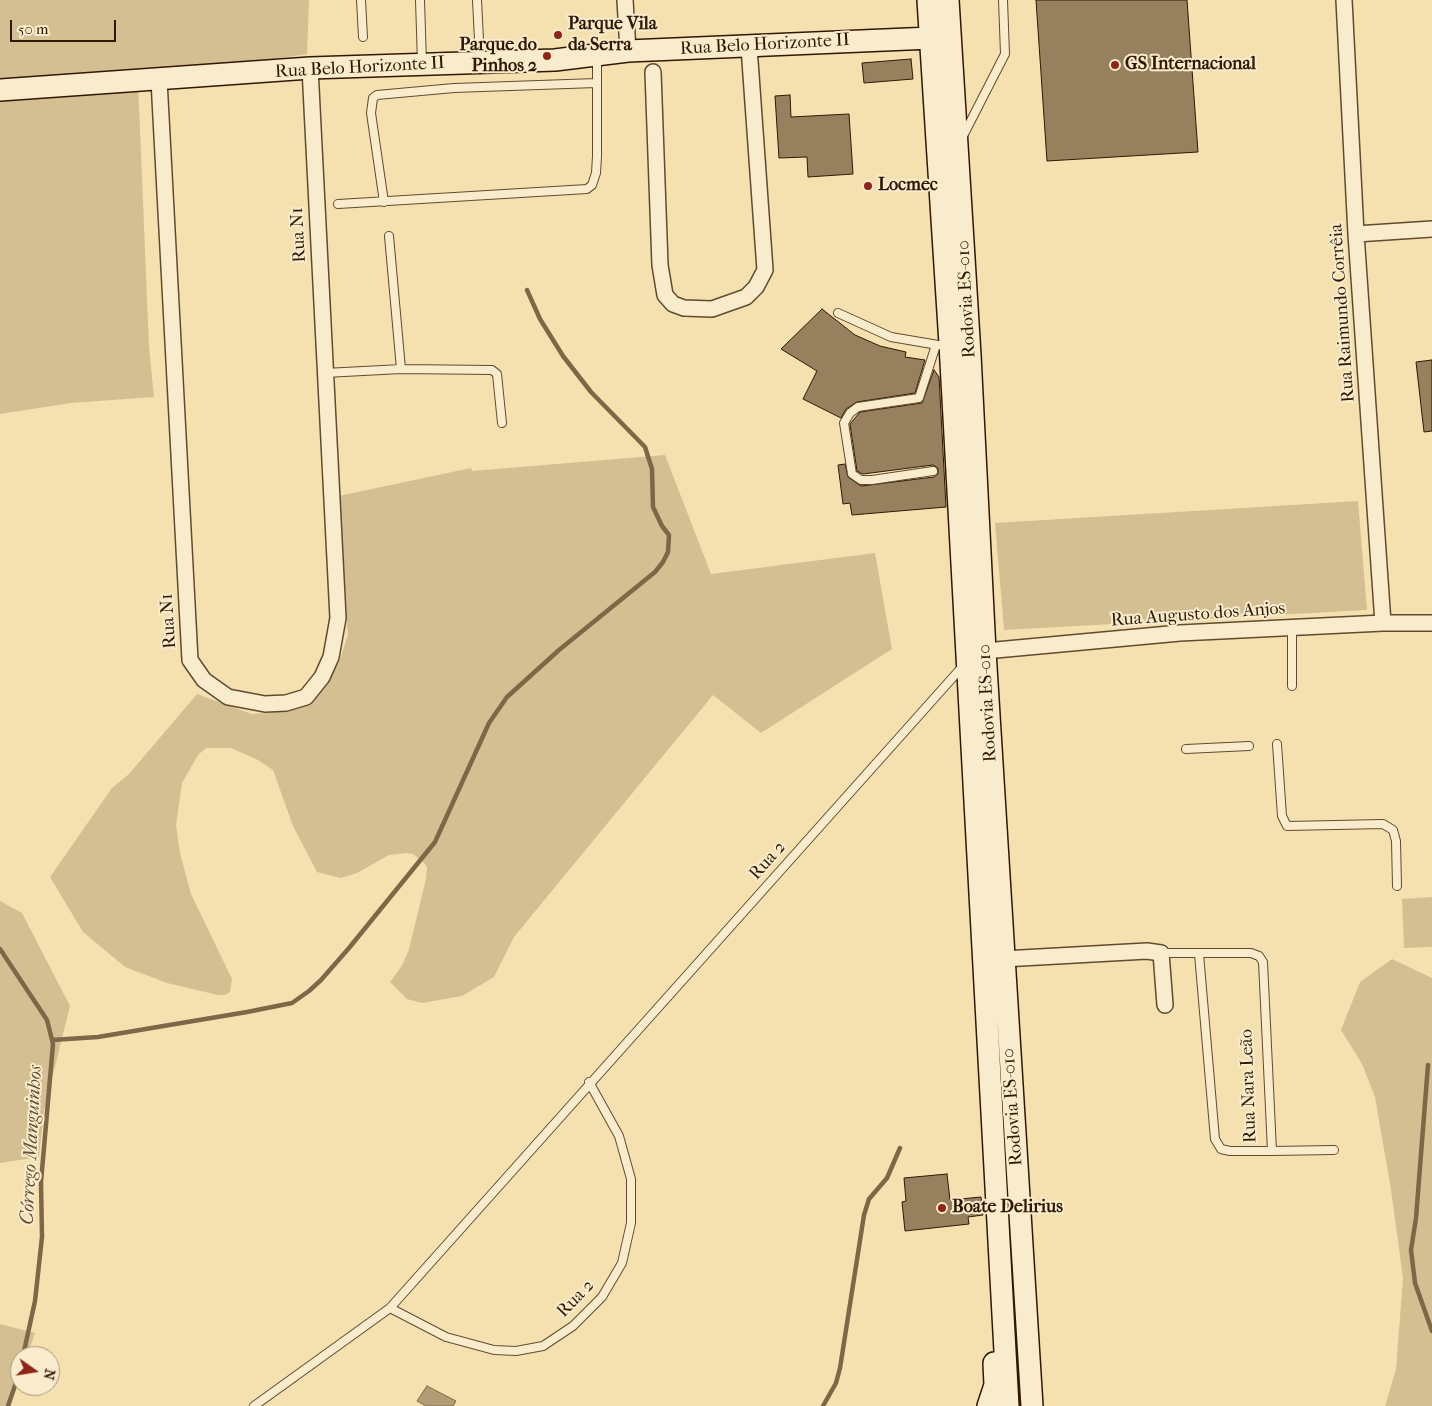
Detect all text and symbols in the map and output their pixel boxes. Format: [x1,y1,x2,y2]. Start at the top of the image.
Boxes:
scale bar [12,10,119,42]
place label: Parque Vila da Serra [568,14,657,56]
text: 50 m [18,20,48,38]
marker: Parque Vila da Serra [552,29,564,41]
street label: Rua Belo Horizonte II [680,30,850,60]
place label: Parque do Pinhos 2 [459,35,537,78]
marker: Parque do Pinhos 2 [541,50,553,62]
street label: Rua Belo Horizonte II [275,53,445,83]
place label: GS Internacional [1125,54,1256,76]
marker: GS Internacional [1109,59,1121,71]
place label: Locmec [878,175,938,197]
marker: Locmec [862,180,874,192]
street label: Rua N1 [287,207,311,263]
street label: Rua Raimundo Corrêia [1326,223,1360,403]
street label: Rodovia ES-010 [953,239,981,359]
street label: Rua N1 [156,593,182,649]
street label: Rua Augusto dos Anjos [1110,598,1286,632]
street label: Rodovia ES-010 [974,643,1002,763]
street label: Rua 2 [745,837,791,885]
street label: Rua Nara Leão [1236,1029,1262,1143]
street label: Rodovia ES-010 [998,1047,1028,1167]
water label: Córrego Manguinhos [16,1065,48,1225]
place label: Boate Delirius [952,1197,1063,1219]
marker: Boate Delirius [936,1202,948,1214]
street label: Rua 2 [553,1276,599,1322]
north arrow [10,1346,60,1396]
text: N [40,1367,59,1381]

